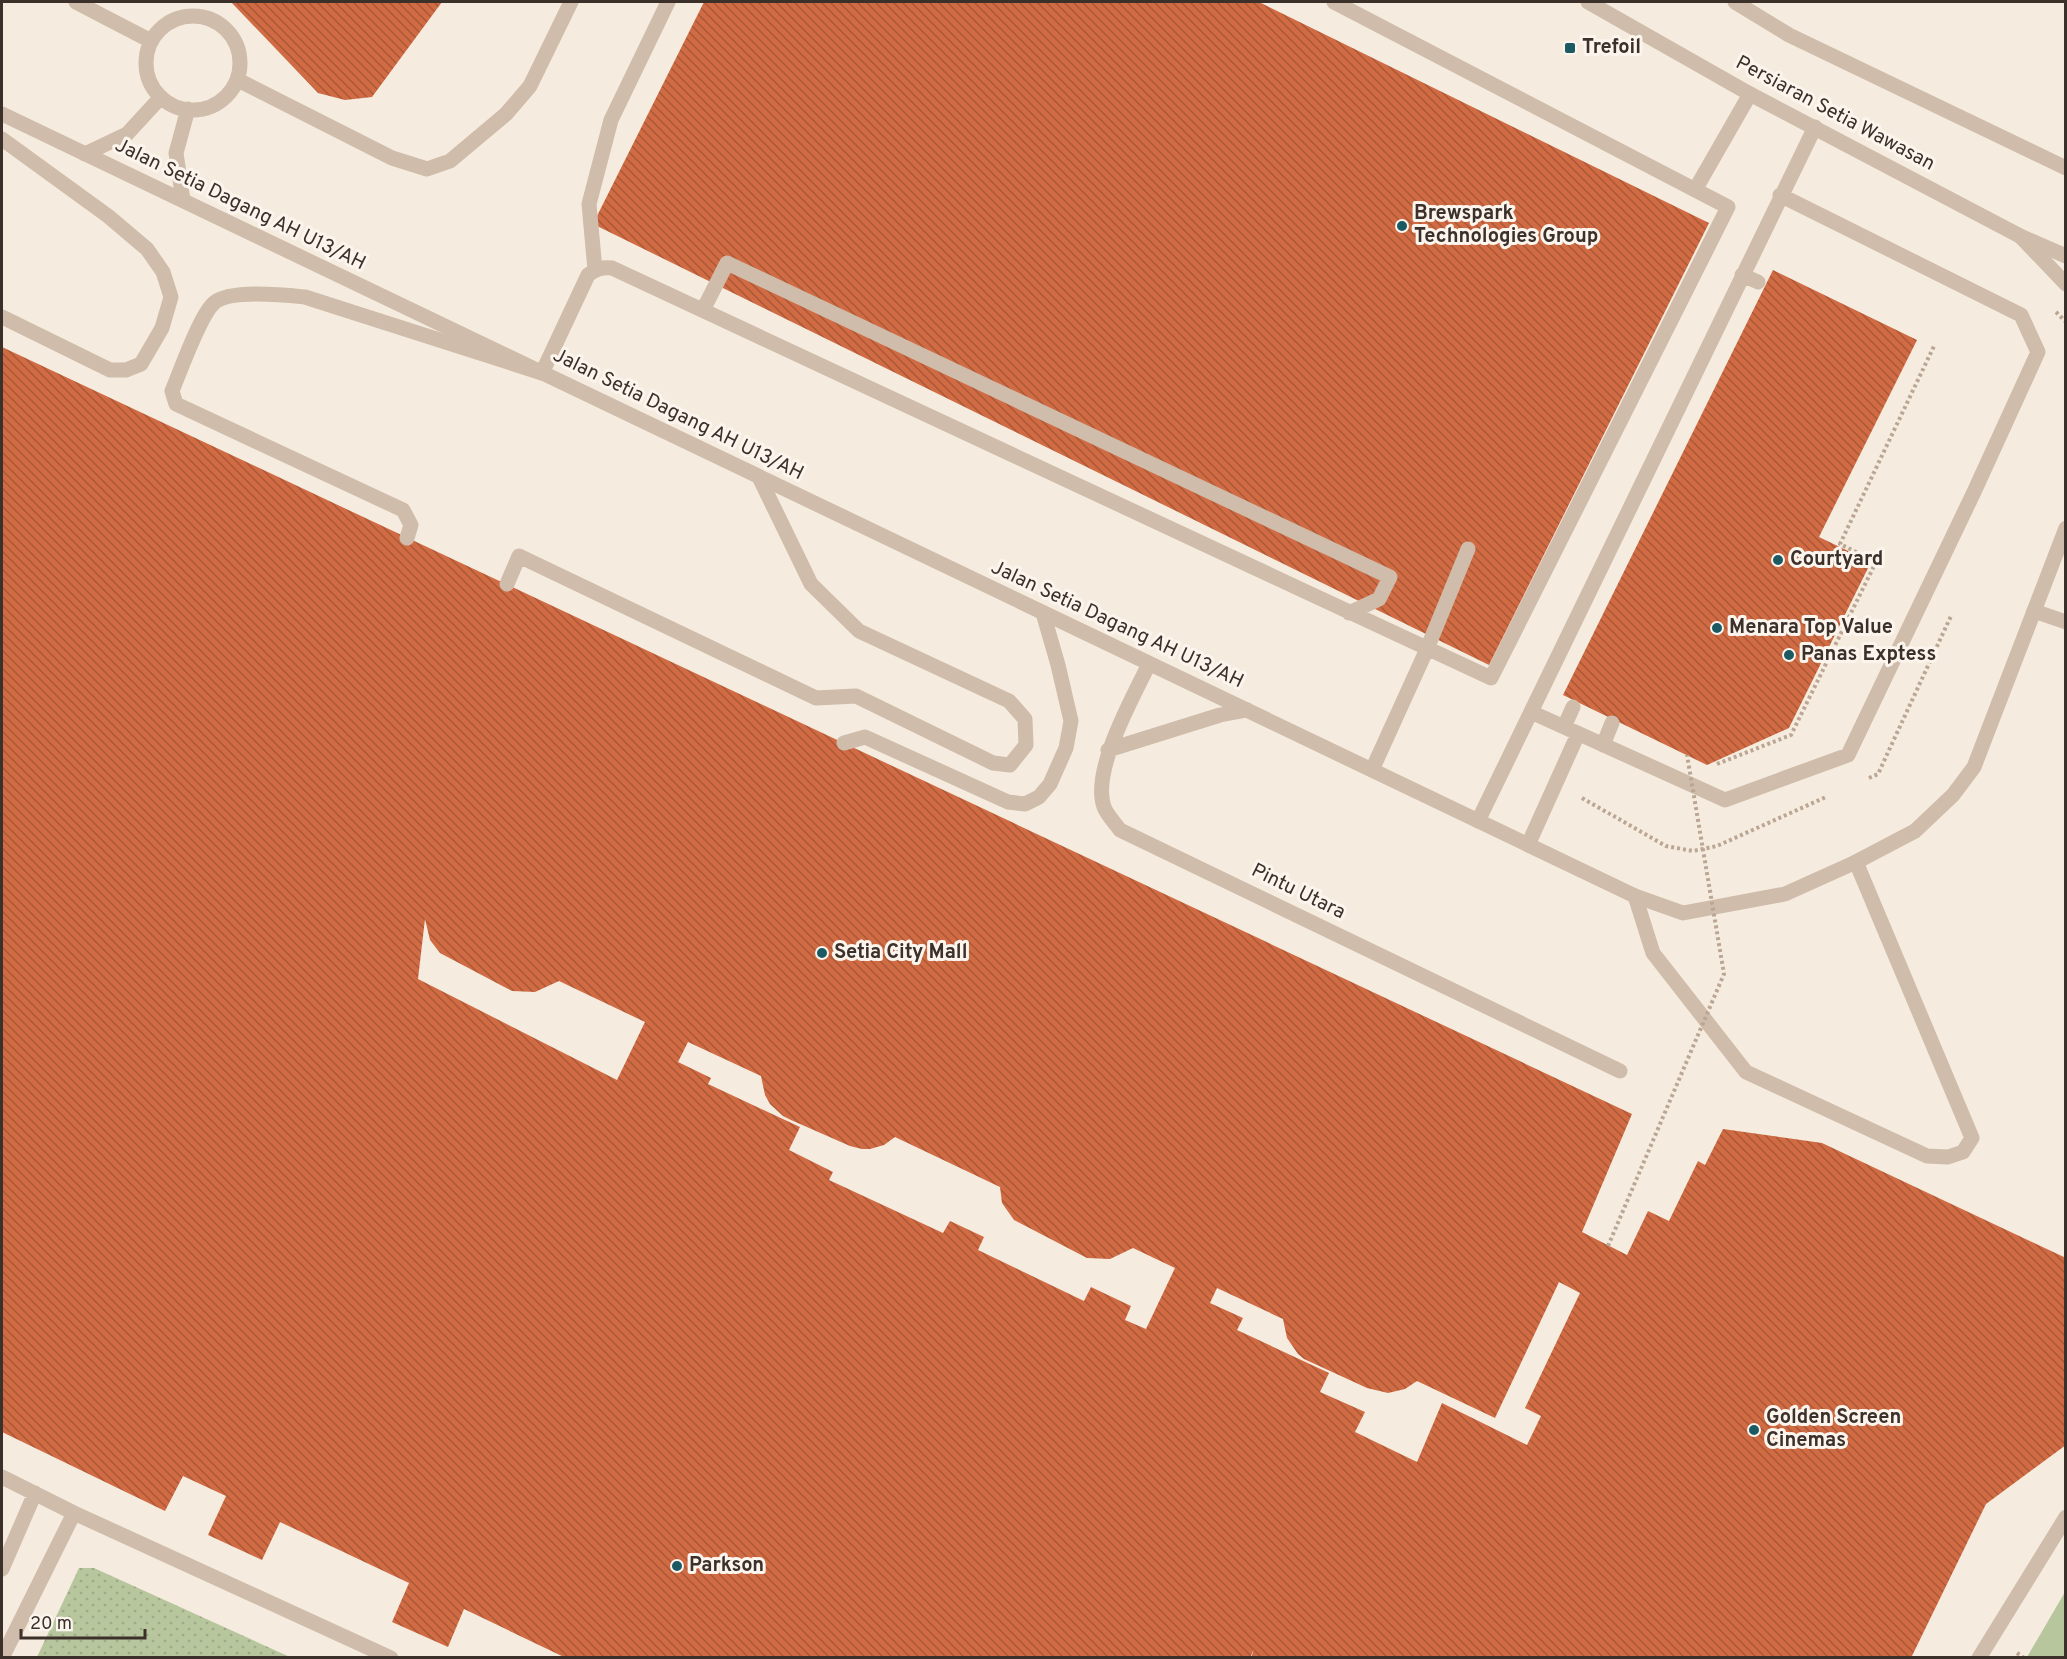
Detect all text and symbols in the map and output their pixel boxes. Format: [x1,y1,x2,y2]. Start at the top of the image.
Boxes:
place label: Trefoil [1582,35,1641,61]
marker: Trefoil [1563,41,1577,55]
street label: Persiaran Setia Wawasan [1731,50,1939,178]
street label: Jalan Setia Dagang AH U13/AH [110,133,370,277]
place label: Brewspark Technologies Group [1414,201,1598,250]
marker: Brewspark Technologies Group [1395,219,1409,233]
street label: Jalan Setia Dagang AH U13/AH [548,343,808,487]
place label: Courtyard [1790,547,1883,573]
marker: Courtyard [1771,553,1785,567]
street label: Jalan Setia Dagang AH U13/AH [986,555,1248,695]
place label: Menara Top Value [1729,615,1893,641]
marker: Menara Top Value [1710,621,1724,635]
place label: Panas Exptess [1801,642,1936,668]
marker: Panas Exptess [1782,648,1796,662]
street label: Pintu Utara [1247,858,1349,926]
place label: Setia City Mall [834,940,967,966]
marker: Setia City Mall [815,946,829,960]
place label: Golden Screen Cinemas [1766,1405,1901,1454]
marker: Golden Screen Cinemas [1747,1423,1761,1437]
place label: Parkson [689,1553,764,1579]
marker: Parkson [670,1559,684,1573]
scale bar [21,1602,146,1640]
text: 20 m [30,1613,72,1636]

